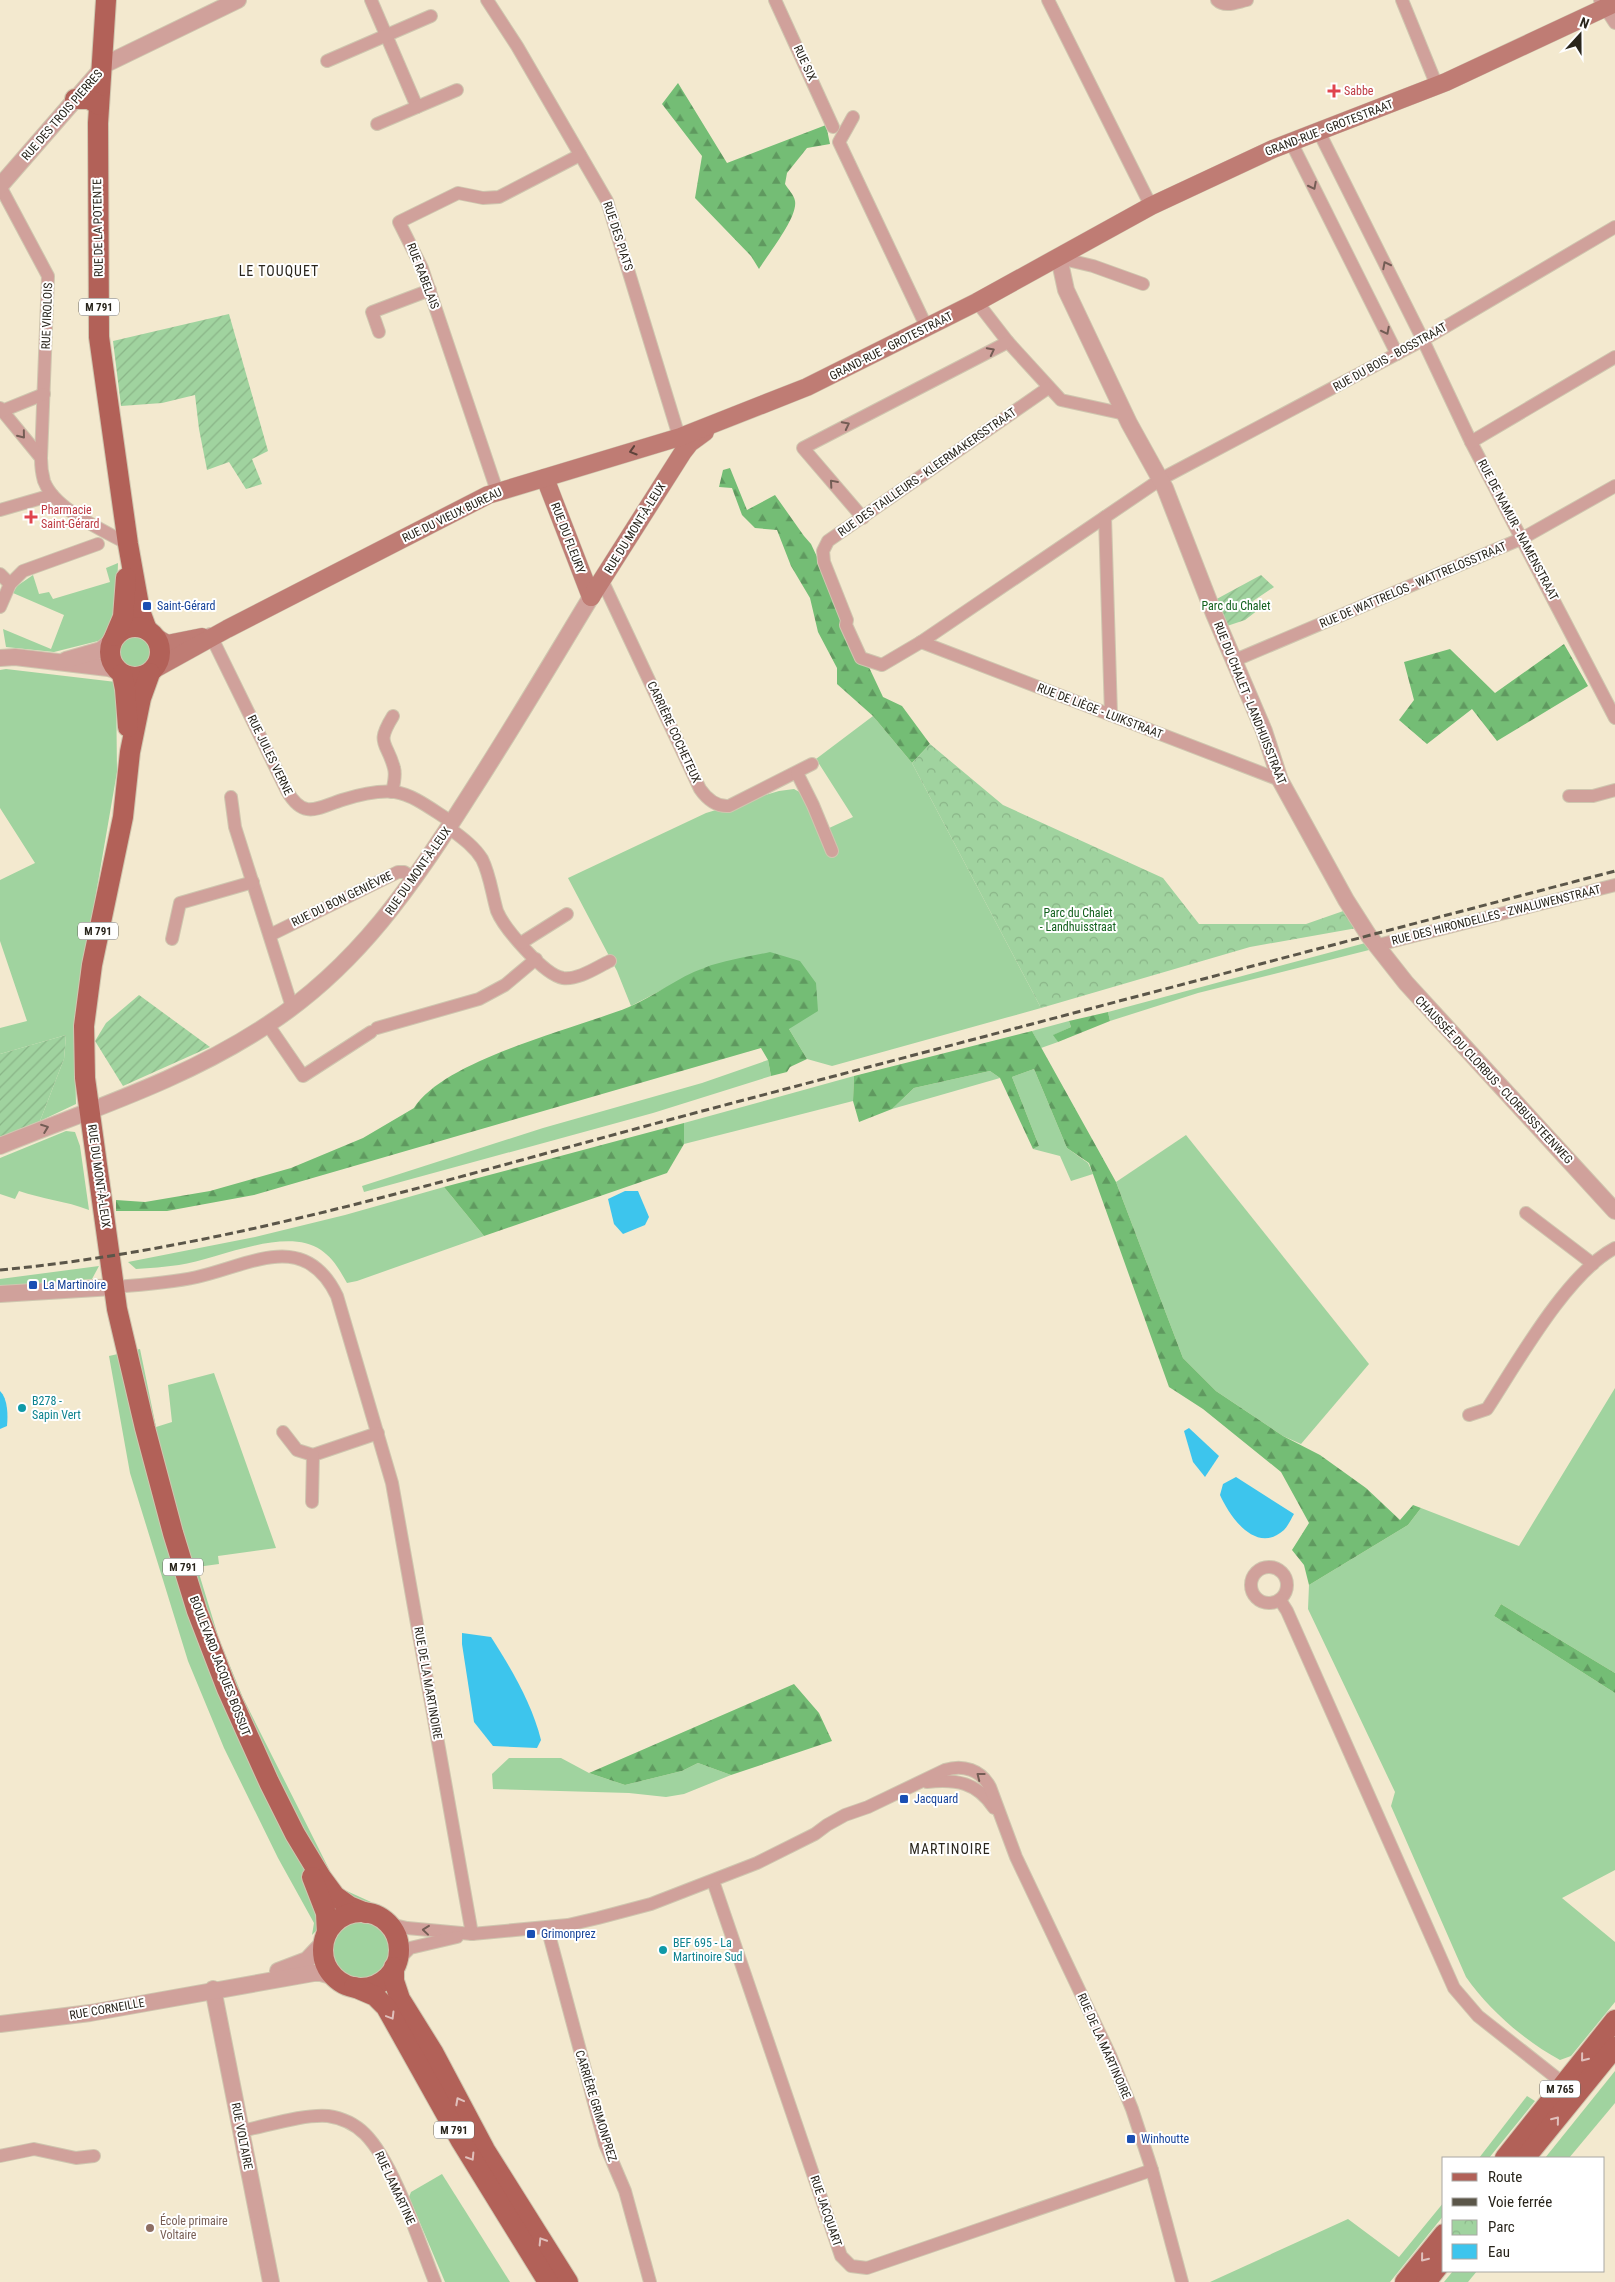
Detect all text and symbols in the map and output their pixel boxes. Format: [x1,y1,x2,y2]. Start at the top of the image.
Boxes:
north arrow [1555,10,1605,60]
text: N [1578,14,1592,32]
street label: RUE SIX [791,43,819,83]
street label: RUE DES TROIS PIERRES [19,67,105,163]
place label: Sabbe [1344,84,1374,98]
marker: Sabbe [1328,85,1340,97]
street label: GRAND-RUE - GROTESTRAAT [1263,97,1395,159]
street label: RUE DE LA POTENTE [90,179,106,277]
one-way arrow [1306,181,1317,190]
street label: RUE DES PIATS [600,200,636,272]
street label: RUE RABELAIS [404,241,442,311]
one-way arrow [1382,261,1392,270]
district label: LE TOUQUET [239,263,319,279]
street label: RUE VIROLOIS [39,282,55,350]
road number: M 791 [79,298,119,316]
street label: GRAND-RUE - GROTESTRAAT [827,309,955,383]
street label: RUE DU BOIS - BOSSTRAAT [1331,320,1449,394]
one-way arrow [1379,326,1390,335]
one-way arrow [985,347,994,357]
street label: RUE DES TAILLEURS - KLEERMAKERSSTRAAT [835,405,1019,539]
one-way arrow [841,421,850,431]
one-way arrow [16,429,25,438]
one-way arrow [630,446,638,456]
street label: RUE DE NAMUR - NAMENSTRAAT [1475,457,1561,603]
street label: RUE DU MONT-À-LEUX [601,479,669,576]
one-way arrow [830,479,839,488]
street label: RUE DU VIEUX BUREAU [400,485,504,545]
street label: RUE DU FLEURY [548,501,588,576]
place label: Pharmacie Saint-Gérard [41,503,99,531]
marker: Pharmacie Saint-Gérard [25,511,37,523]
street label: RUE DE WATTRELOS - WATTRELOSSTRAAT [1318,539,1508,631]
place label: Saint-Gérard [157,599,215,613]
park label: Parc du Chalet [1202,599,1271,613]
marker: Saint-Gérard [141,600,153,612]
street label: RUE DU CHALET - LANDHUISSTRAAT [1211,620,1289,786]
street label: CARRIÈRE COCHETEUX [644,679,705,785]
street label: RUE DE LIÈGE - LUIKSTRAAT [1035,680,1165,741]
street label: RUE JULES VERNE [245,713,295,797]
street label: RUE DU MONT-À-LEUX [381,823,454,918]
street label: RUE DU BON GENIÈVRE [289,868,395,930]
street label: RUE DES HIRONDELLES - ZWALUWENSTRAAT [1390,882,1602,948]
park label: Parc du Chalet - Landhuisstraat [1040,906,1117,934]
road number: M 791 [78,922,118,939]
street label: CHAUSSÉE DU CLORBUS - CLORBUSSTEENWEG [1412,993,1576,1167]
street label: RUE DU MONT-À-LEUX [85,1123,114,1229]
one-way arrow [40,1124,49,1135]
place label: La Martinoire [43,1278,106,1292]
marker: La Martinoire [27,1279,39,1291]
place label: B278 - Sapin Vert [32,1394,81,1422]
marker: B278 - Sapin Vert [16,1402,28,1414]
road number: M 791 [163,1558,203,1575]
street label: BOULEVARD JACQUES BOSSUT [187,1594,253,1738]
street label: RUE DE LA MARTINOIRE [411,1626,445,1740]
one-way arrow [976,1773,986,1782]
place label: Jacquard [914,1792,958,1806]
marker: Jacquard [898,1793,910,1805]
district label: MARTINOIRE [909,1841,991,1857]
one-way arrow [421,1925,429,1936]
place label: Grimonprez [541,1927,596,1941]
marker: Grimonprez [525,1928,537,1940]
place label: BEF 695 - La Martinoire Sud [673,1936,743,1964]
marker: BEF 695 - La Martinoire Sud [657,1944,669,1956]
street label: RUE DE LA MARTINOIRE [1074,1991,1134,2101]
street label: RUE CORNEILLE [68,1996,146,2022]
one-way arrow [384,2010,394,2019]
street label: CARRIÈRE GRIMONPREZ [572,2048,621,2163]
one-way arrow [1581,2052,1590,2061]
road number: M 765 [1540,2080,1580,2098]
one-way arrow [455,2097,465,2106]
street label: RUE VOLTAIRE [229,2101,255,2171]
one-way arrow [1551,2117,1560,2126]
road number: M 791 [434,2122,474,2138]
place label: Winhoutte [1141,2132,1189,2146]
marker: Winhoutte [1125,2133,1137,2145]
street label: RUE LAMARTINE [372,2149,418,2227]
one-way arrow [464,2152,474,2161]
legend [1442,2157,1605,2272]
text: Route [1488,2168,1522,2186]
street label: RUE JACQUART [807,2174,845,2248]
text: Voie ferrée [1488,2193,1552,2211]
place label: École primaire Voltaire [160,2213,228,2242]
text: Parc [1488,2218,1515,2236]
marker: École primaire Voltaire [144,2222,156,2234]
one-way arrow [538,2237,548,2246]
text: Eau [1488,2243,1510,2261]
one-way arrow [1422,2252,1430,2261]

